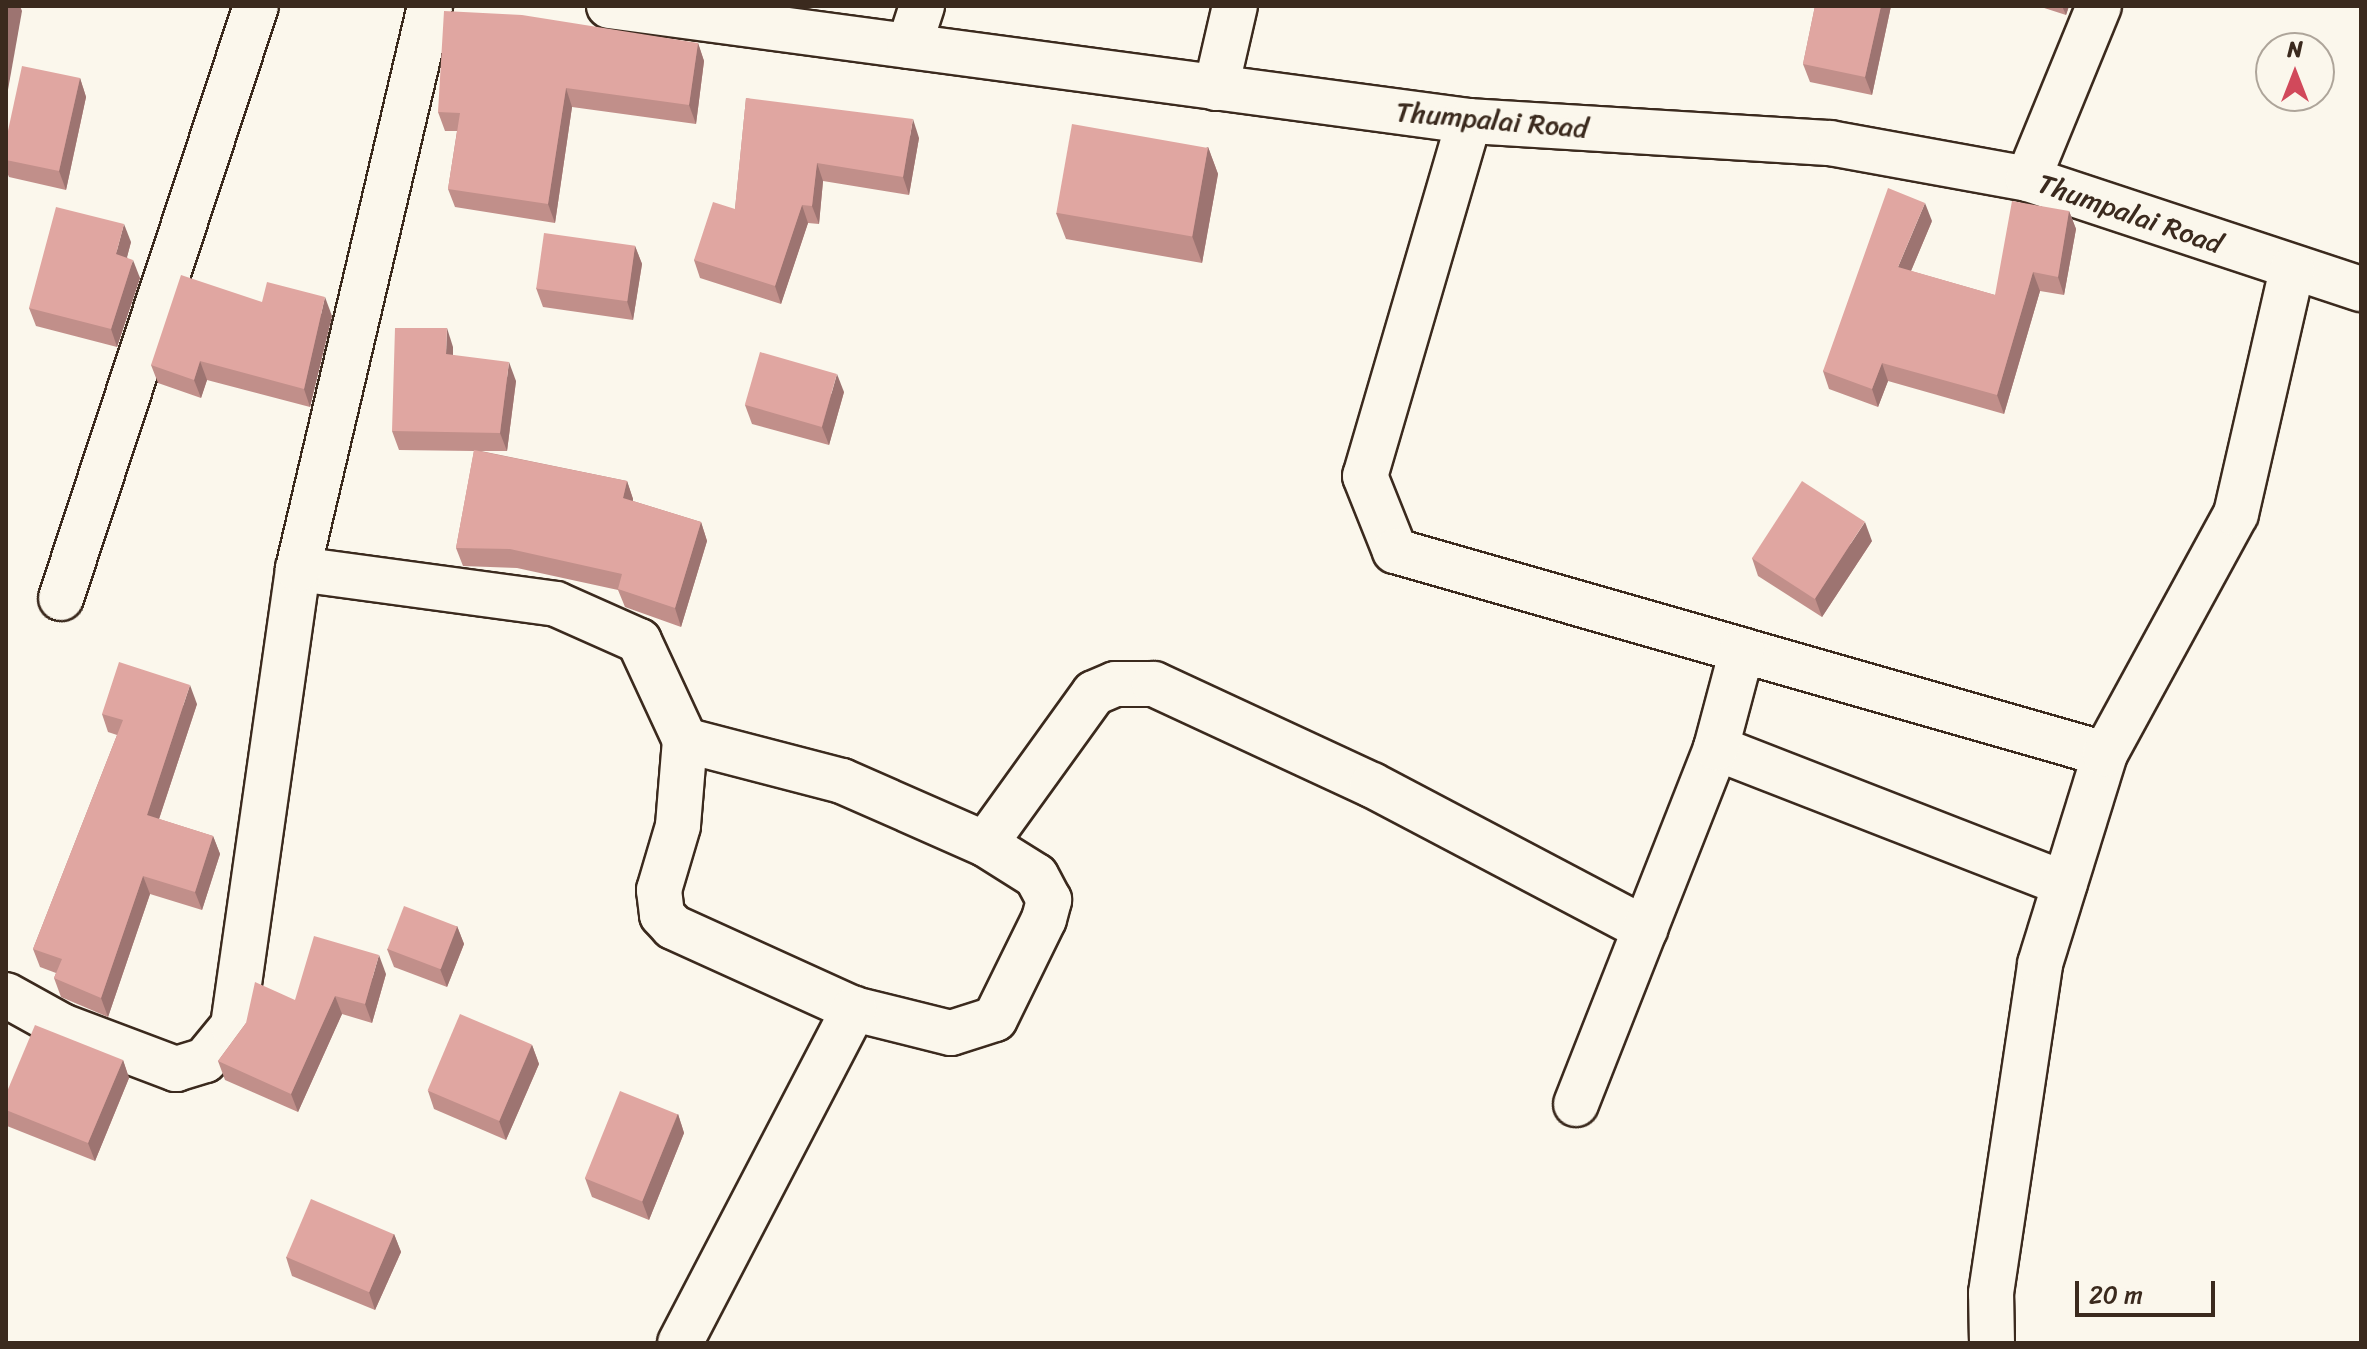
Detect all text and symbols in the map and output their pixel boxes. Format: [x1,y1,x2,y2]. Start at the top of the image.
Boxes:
text: N [2287,30,2303,69]
north arrow [2255,32,2335,112]
street label: Thumpalai Road [1395,95,1589,145]
street label: Thumpalai Road [2033,167,2227,261]
scale bar [2079,1265,2219,1315]
text: 20 m [2089,1274,2143,1316]

